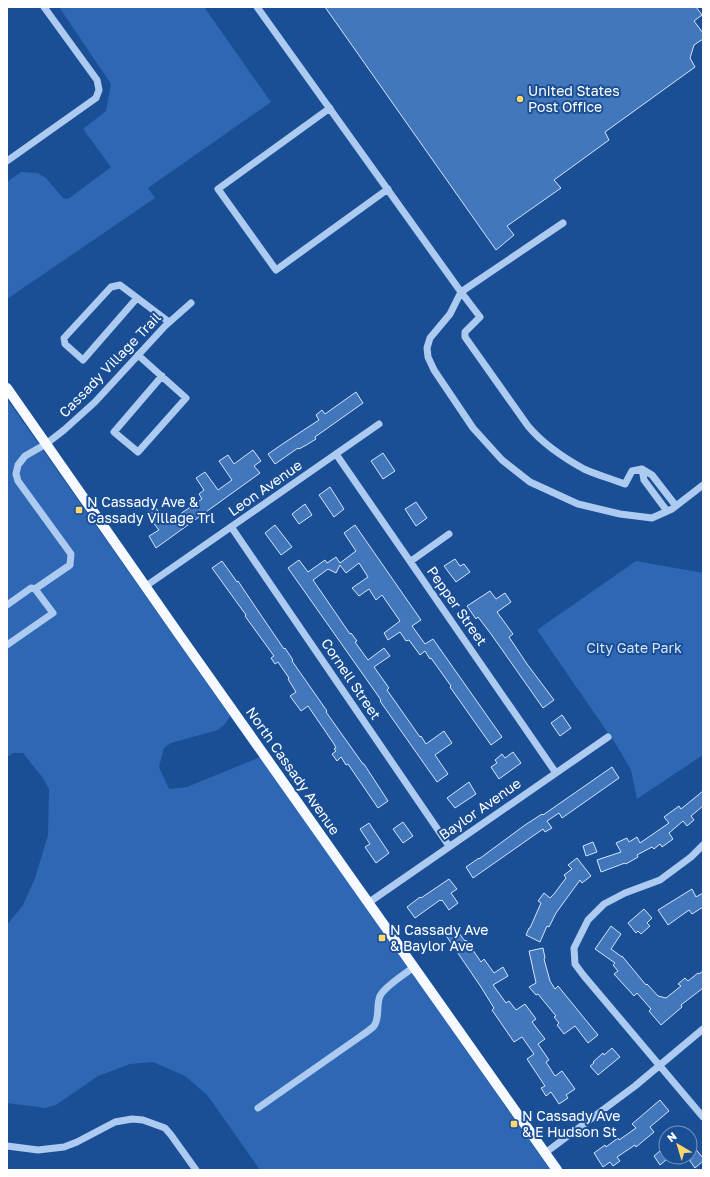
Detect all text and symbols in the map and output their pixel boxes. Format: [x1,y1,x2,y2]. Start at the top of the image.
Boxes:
place label: United States Post Office [528,82,620,115]
marker: United States Post Office [515,94,525,104]
street label: Cassady Village Trail [55,309,164,421]
street label: Leon Avenue [225,456,305,519]
place label: N Cassady Ave & Cassady Village Trl [87,493,215,526]
marker: N Cassady Ave & Cassady Village Trl [74,505,84,515]
street label: Pepper Street [424,563,491,649]
street label: Cornell Street [318,635,385,722]
park label: City Gate Park [586,639,682,656]
street label: North Cassady Avenue [243,704,344,838]
street label: Baylor Avenue [436,774,524,843]
place label: N Cassady Ave & Baylor Ave [390,921,489,954]
marker: N Cassady Ave & Baylor Ave [377,933,387,943]
place label: N Cassady Ave & E Hudson St [522,1107,621,1140]
marker: N Cassady Ave & E Hudson St [509,1119,519,1129]
north arrow [658,1125,698,1165]
text: N [664,1129,679,1144]

